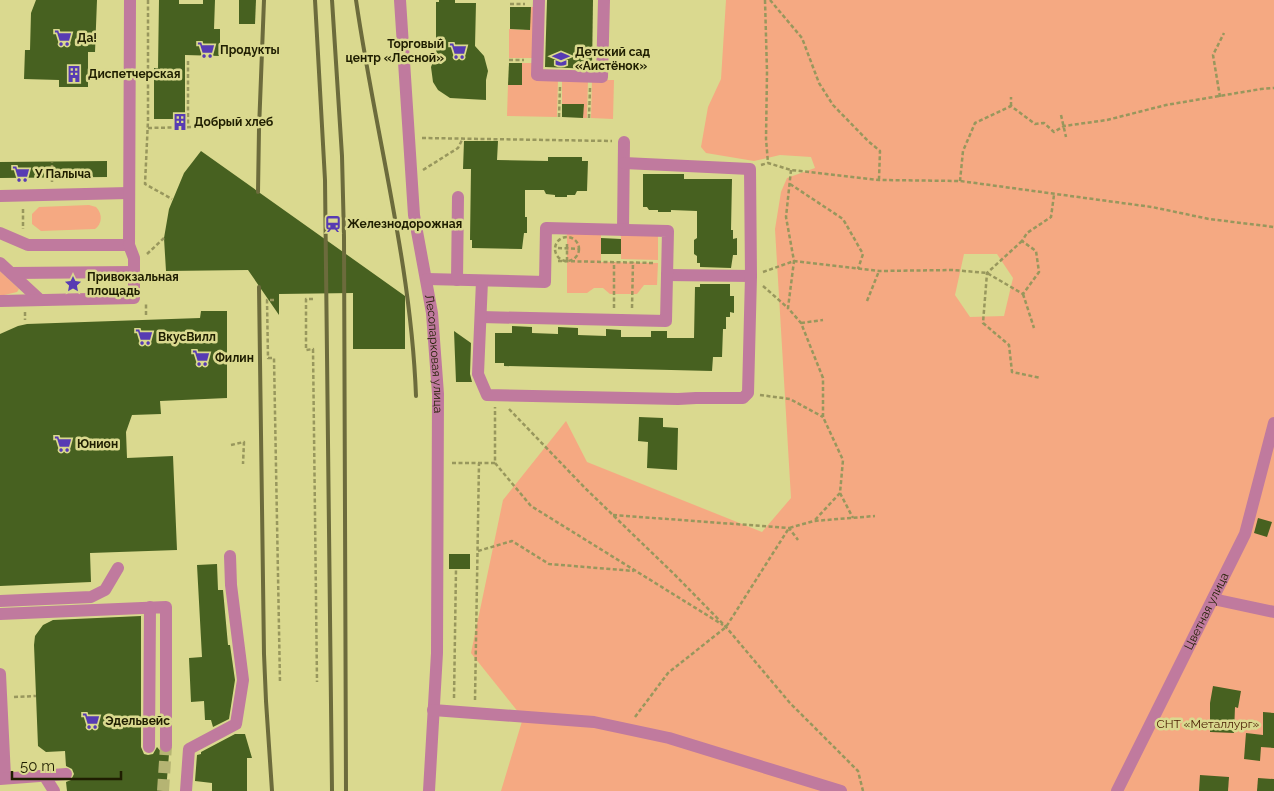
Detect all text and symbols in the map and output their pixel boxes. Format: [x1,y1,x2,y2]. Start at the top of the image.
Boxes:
supermarket icon: Да! [53,28,73,48]
place label: Да! [77,31,97,45]
place label: Торговый центр «Лесной» [346,37,444,65]
supermarket icon: Продукты [196,40,216,60]
supermarket icon: Торговый центр «Лесной» [448,41,468,61]
place label: Продукты [220,43,280,57]
place label: Детский сад «Аистёнок» [575,45,650,73]
school or university icon: Детский сад «Аистёнок» [551,49,571,69]
building icon: Диспетчерская [64,64,84,84]
place label: Диспетчерская [88,67,180,81]
building icon: Добрый хлеб [170,112,190,132]
place label: Добрый хлеб [194,115,274,129]
supermarket icon: У Палыча [11,164,31,184]
place label: У Палыча [34,167,91,181]
station icon: Железнодорожная [323,214,343,234]
place label: Железнодорожная [347,217,462,231]
place label: Привокзальная площадь [87,270,179,298]
place icon: Привокзальная площадь [63,274,83,294]
street label: Лесопарковая улица [422,293,445,413]
supermarket icon: ВкусВилл [134,327,154,347]
place label: ВкусВилл [158,330,216,344]
supermarket icon: Филин [191,348,211,368]
place label: Филин [215,351,254,365]
supermarket icon: Юнион [53,434,73,454]
place label: Юнион [77,437,118,451]
street label: Цветная улица [1182,570,1232,652]
supermarket icon: Эдельвейс [81,711,101,731]
place label: Эдельвейс [105,714,170,728]
park label: СНТ «Металлург» [1157,717,1260,731]
scale bar [12,748,121,780]
text: 50 m [20,757,55,775]

